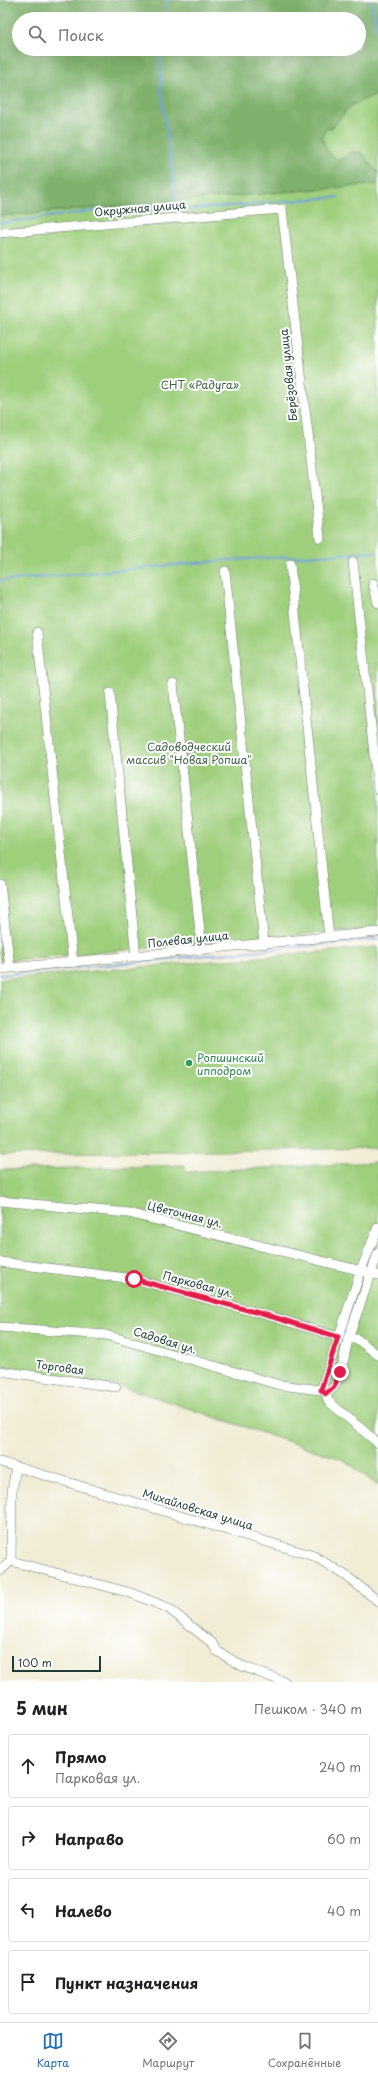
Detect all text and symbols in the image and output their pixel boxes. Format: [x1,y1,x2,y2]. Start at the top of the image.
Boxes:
search box [12,12,366,56]
icon: search [26,23,48,45]
text: Поиск [58,23,104,46]
street label: Окружная улица [94,196,186,220]
street label: Берёзовая улица [275,328,301,422]
park label: СНТ «Радуга» [161,376,239,393]
park label: Садоводческий массив "Новая Ропша" [126,738,252,768]
street label: Полевая улица [147,926,229,952]
place label: Ропшинский ипподром [197,1049,264,1079]
marker: Ропшинский ипподром [184,1058,194,1068]
street label: Цветочная ул. [146,1196,224,1232]
street label: Парковая ул. [161,1266,235,1302]
route start [125,1270,143,1288]
street label: Садовая ул. [131,1322,199,1358]
street label: Торговая [35,1355,85,1379]
route end [331,1363,349,1381]
street label: Михайловская улица [141,1484,256,1534]
scale bar [12,1654,101,1673]
text: 100 m [18,1654,52,1671]
text: 5 мин [16,1695,68,1721]
text: Пешком · 340 m [254,1699,362,1718]
text: Прямо [55,1745,106,1768]
icon: ahead [17,1755,39,1777]
text: 240 m [319,1757,361,1776]
text: Парковая ул. [55,1768,140,1787]
icon: right [17,1827,39,1849]
text: Направо [55,1827,124,1850]
text: 60 m [327,1829,361,1848]
icon: left [17,1899,39,1921]
text: Налево [55,1899,112,1922]
text: 40 m [327,1901,361,1920]
icon: arrive [17,1971,39,1993]
text: Пункт назначения [55,1971,198,1994]
tab: Карта [37,2030,69,2071]
tab: Маршрут [142,2030,194,2071]
tab: Сохранённые [268,2030,341,2071]

